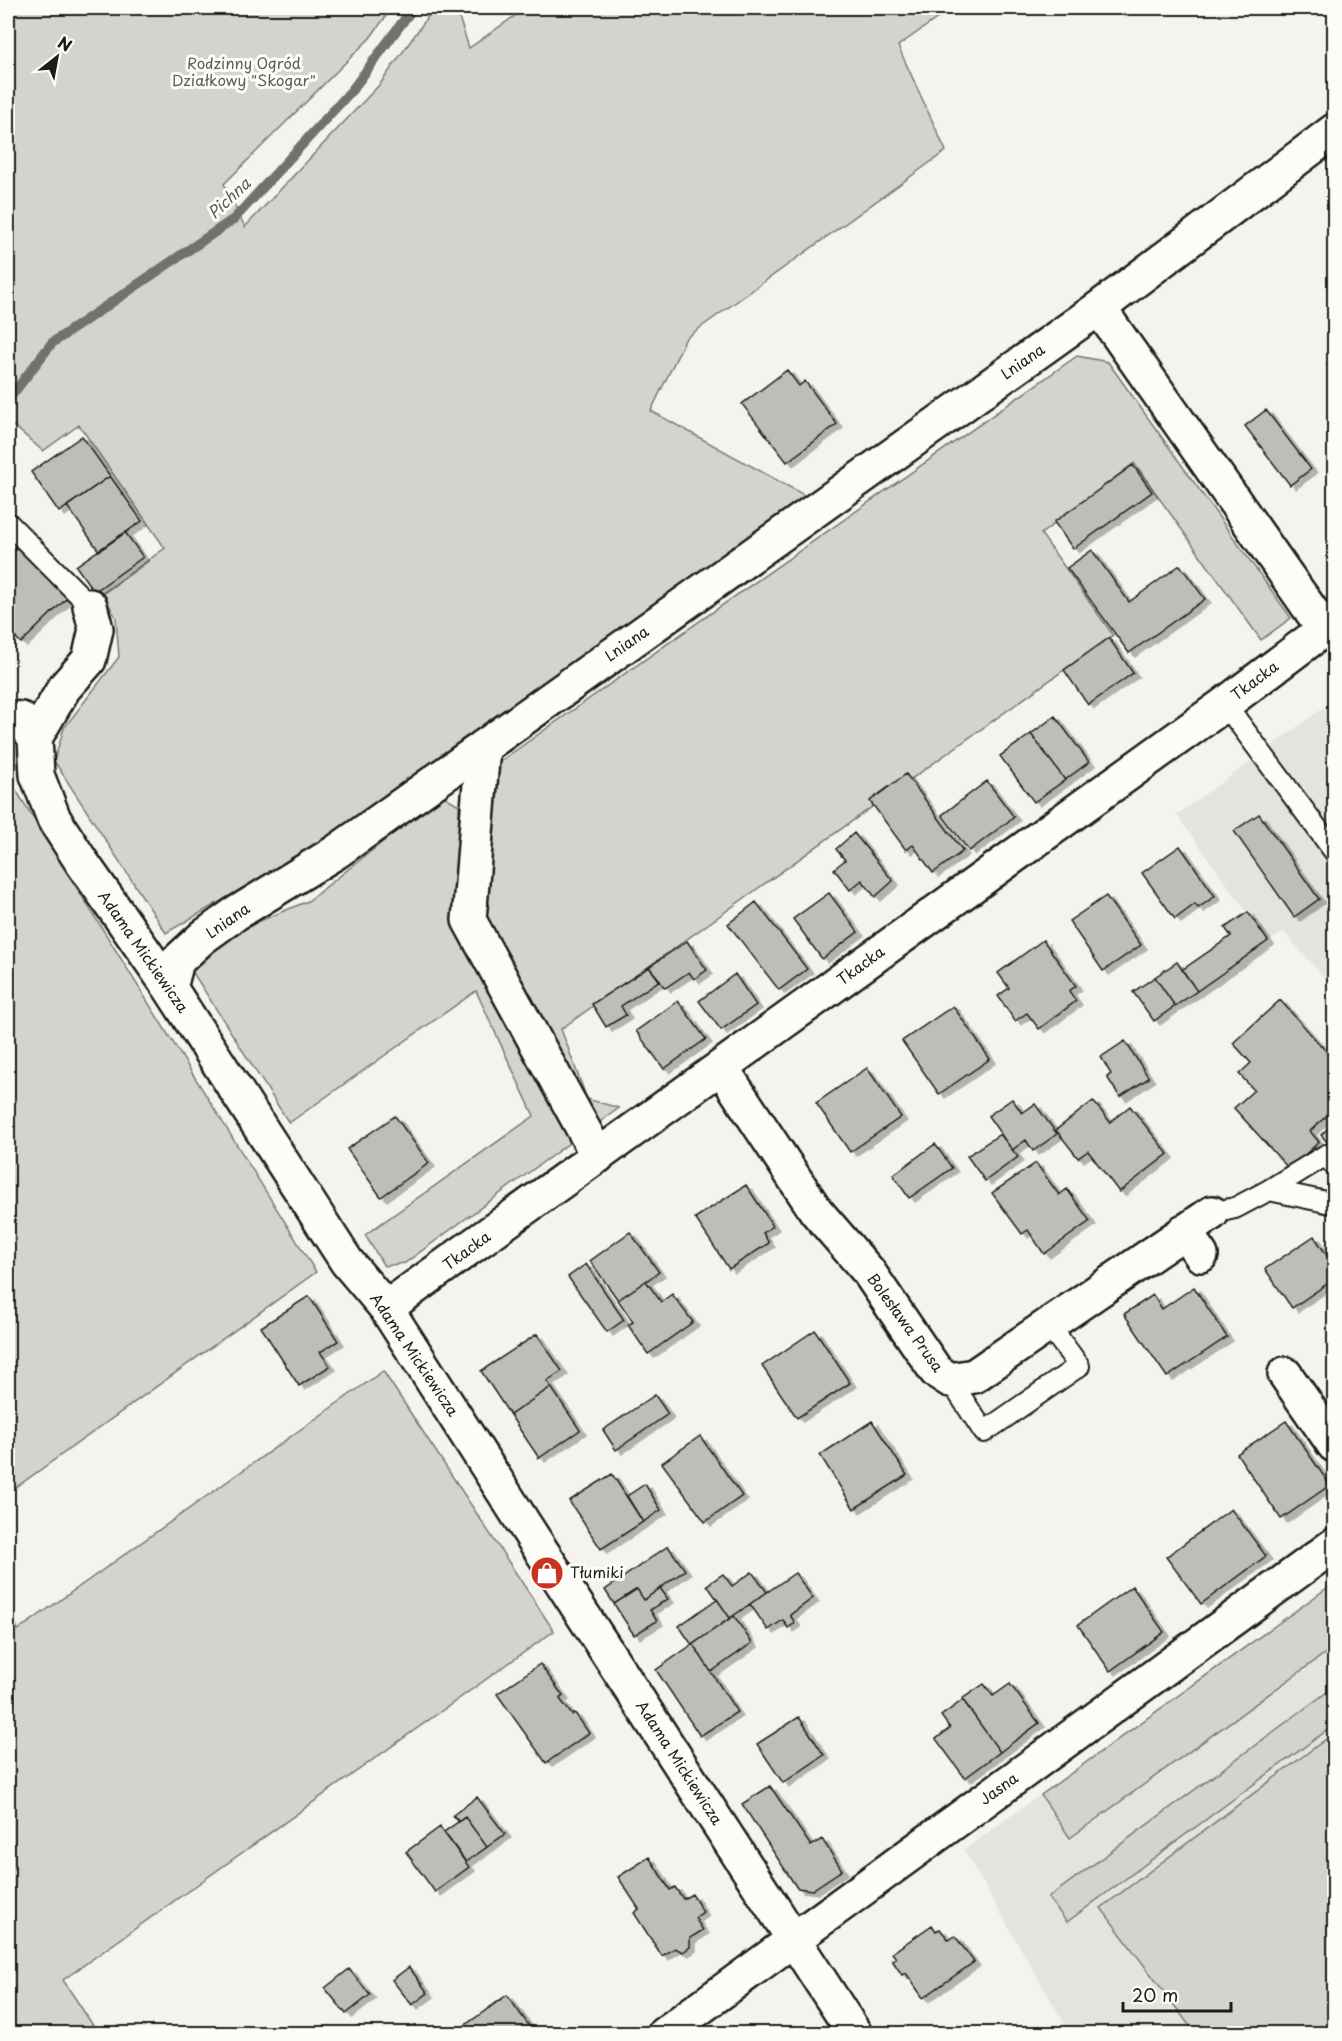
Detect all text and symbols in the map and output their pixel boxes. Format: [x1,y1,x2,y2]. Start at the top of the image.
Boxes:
north arrow [27,27,87,87]
text: N [54,30,77,57]
park label: Rodzinny Ogród Działkowy "Skogar" [172,51,316,91]
water label: Pichna [201,170,256,223]
street label: Lniana [995,337,1049,384]
street label: Lniana [599,619,653,666]
street label: Tkacka [1226,654,1283,705]
street label: Adama Mickiewicza [93,886,195,1017]
street label: Lniana [200,896,254,943]
street label: Tkacka [831,939,889,990]
street label: Tkacka [437,1224,495,1275]
street label: Bolesława Prusa [863,1268,950,1377]
street label: Adama Mickiewicza [365,1288,465,1421]
shop icon: Tłumiki [529,1555,565,1591]
place label: Tłumiki [570,1560,624,1583]
street label: Adama Mickiewicza [631,1696,729,1829]
street label: Jasna [974,1765,1023,1810]
scale bar [1123,1975,1231,2013]
text: 20 m [1132,1981,1178,2008]

